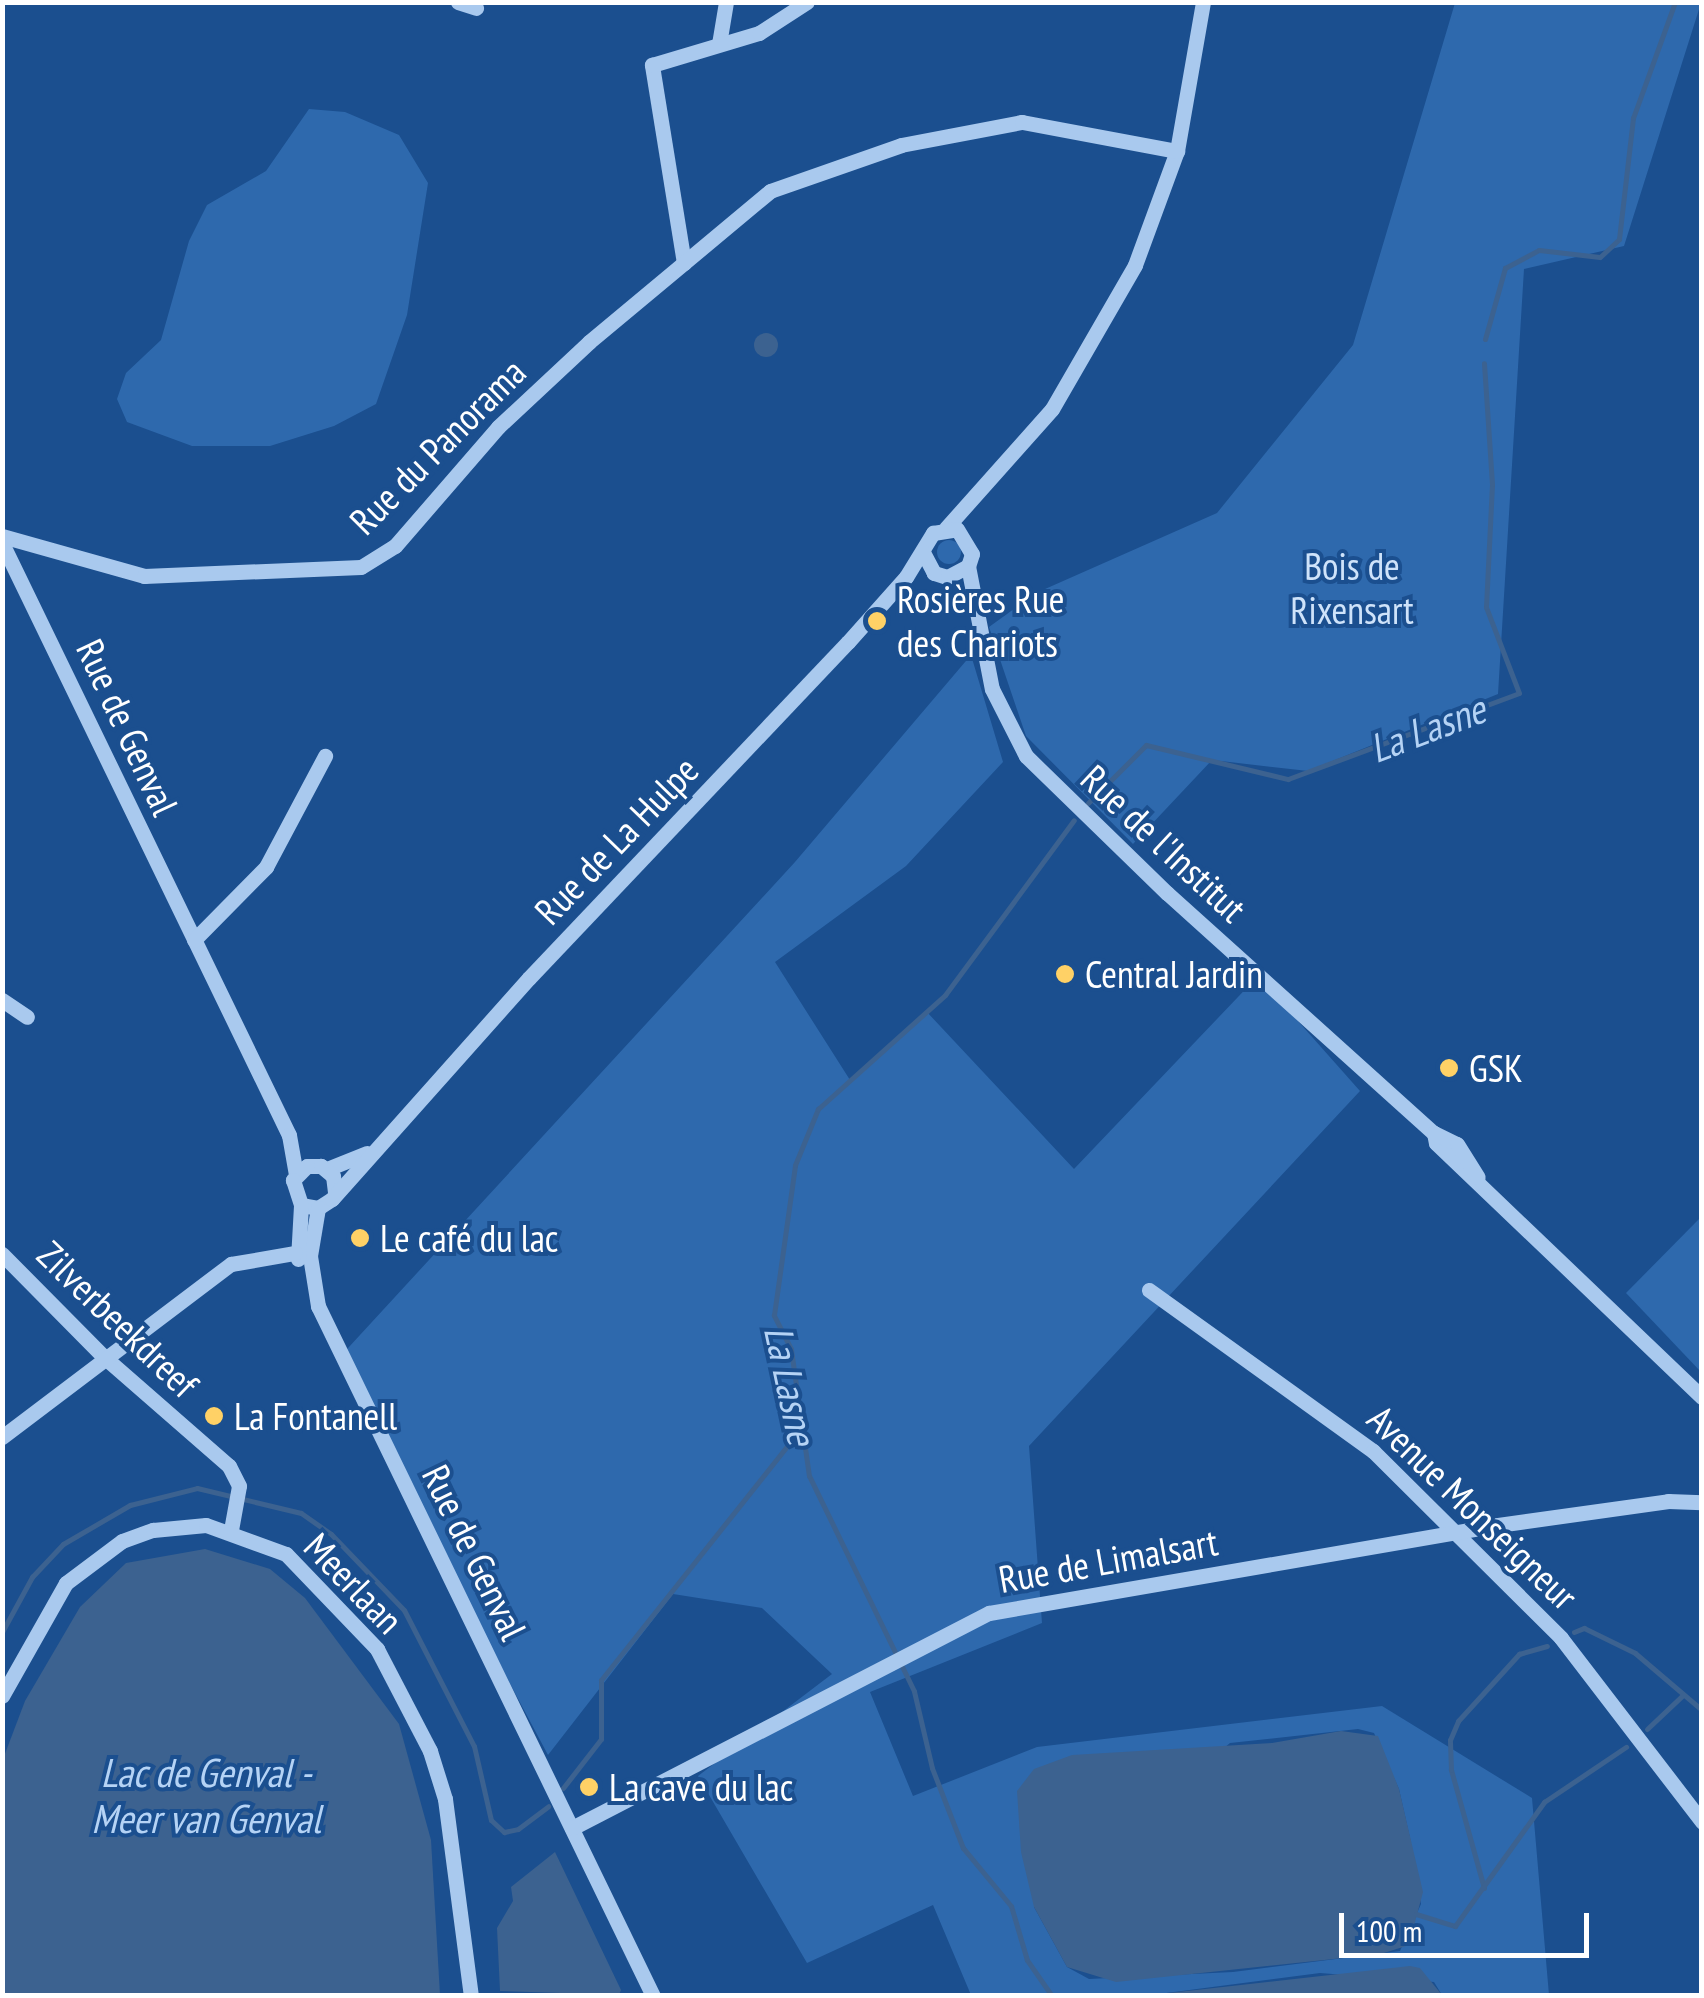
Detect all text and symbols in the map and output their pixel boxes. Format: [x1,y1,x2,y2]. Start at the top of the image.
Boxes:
street label: Rue du Panorama [340,349,534,543]
park label: Bois de Rixensart [1290,543,1414,632]
place label: Rosières Rue des Chariots [897,576,1064,666]
marker: Rosières Rue des Chariots [866,610,888,632]
street label: Rue de Genval [67,632,189,822]
water label: La Lasne [1362,684,1492,772]
street label: Rue de La Hulpe [525,747,707,933]
street label: Rue de l'Institut [1072,755,1256,931]
place label: Central Jardin [1085,951,1263,997]
marker: Central Jardin [1054,963,1076,985]
place label: GSK [1469,1045,1523,1091]
marker: GSK [1438,1057,1460,1079]
place label: Le café du lac [380,1215,558,1261]
marker: Le café du lac [349,1227,371,1249]
street label: Zilverbeekdreef [29,1232,207,1406]
water label: La Lasne [755,1321,827,1449]
place label: La Fontanell [234,1393,397,1439]
street label: Avenue Monseigneur [1359,1395,1587,1619]
marker: La Fontanell [203,1405,225,1427]
street label: Rue de Genval [413,1457,537,1647]
street label: Rue de Limalsart [995,1518,1221,1602]
street label: Meerlaan [295,1523,413,1643]
water label: Lac de Genval - Meer van Genval [91,1748,321,1842]
place label: La cave du lac [609,1764,793,1810]
marker: La cave du lac [578,1776,600,1798]
scale bar [1344,1893,1594,1955]
text: 100 m [1356,1911,1422,1950]

